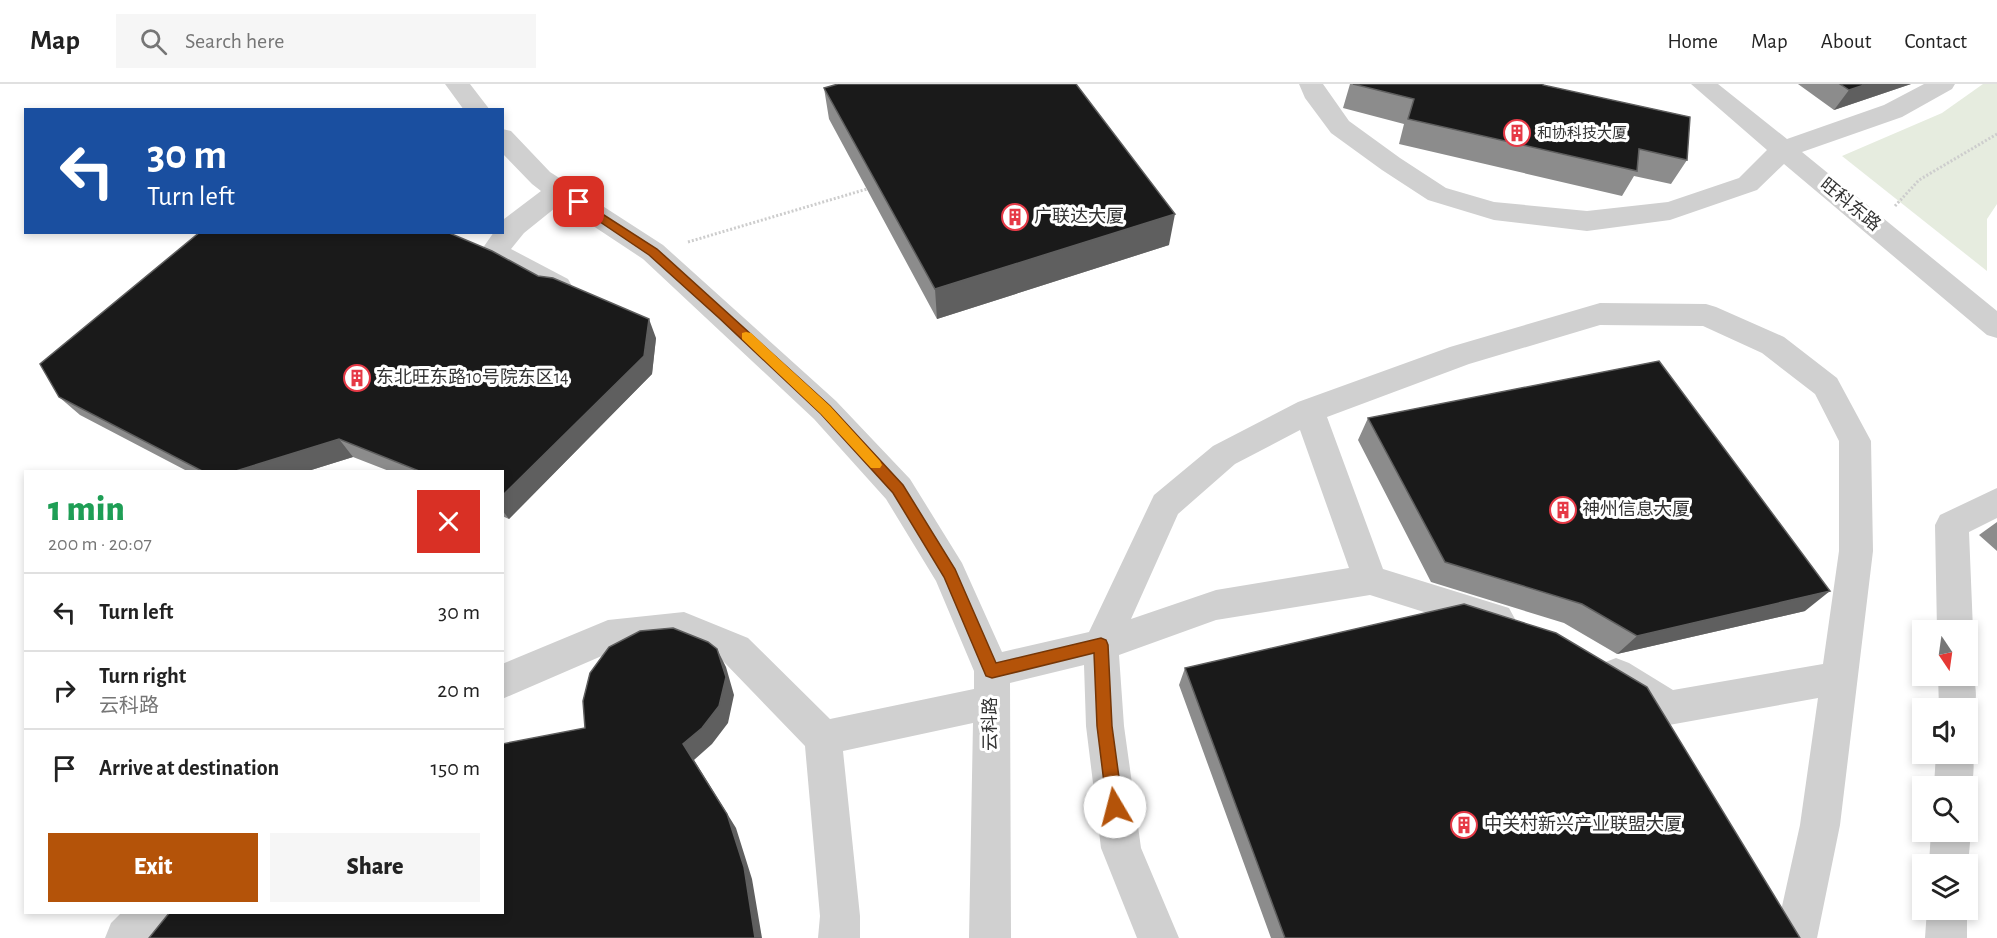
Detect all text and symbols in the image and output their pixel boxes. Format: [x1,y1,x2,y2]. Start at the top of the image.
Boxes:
search box [116,14,536,68]
icon: search [137,25,170,58]
text: Map [30,27,80,55]
text: Search here [185,30,284,52]
text: Home [1667,31,1718,52]
text: Map [1751,31,1788,52]
text: About [1821,31,1871,52]
text: Contact [1904,31,1967,52]
building icon: 和协科技大厦 [1502,118,1532,148]
place label: 和协科技大厦 [1537,125,1627,141]
icon: left [48,132,126,210]
text: 30 m [147,134,227,176]
street label: 旺科东路 [1816,174,1885,235]
pin [553,176,604,227]
text: Turn left [147,183,235,210]
icon: arrive [562,185,595,218]
building icon: 广联达大厦 [1000,202,1030,232]
place label: 广联达大厦 [1034,206,1124,226]
building icon: 东北旺东路10号院东区14 [342,363,372,393]
place label: 东北旺东路10号院东区14 [376,367,569,387]
button: close [417,490,480,553]
text: 1 min [48,491,125,527]
building icon: 神州信息大厦 [1548,495,1578,525]
place label: 神州信息大厦 [1582,499,1690,519]
text: 200 m · 20:07 [48,534,152,554]
icon: left [48,596,81,629]
text: Turn left [99,601,173,623]
text: 30 m [438,601,480,623]
north arrow [1912,620,1978,686]
map controls [1912,620,1978,920]
text: Turn right [99,665,186,687]
icon: right [48,674,81,707]
text: 20 m [437,679,480,701]
text: 云科路 [99,696,159,716]
street label: 云科路 [980,697,1000,751]
button: sound [1912,698,1978,764]
icon: arrive [48,752,81,785]
text: Arrive at destination [99,757,279,779]
text: 150 m [430,757,480,779]
position arrow [1083,775,1147,839]
button: search [1912,776,1978,842]
building icon: 中关村新兴产业联盟大厦 [1449,810,1479,840]
place label: 中关村新兴产业联盟大厦 [1484,814,1682,834]
button: Exit [48,833,258,902]
button: Share [270,833,480,902]
button: layers [1912,854,1978,920]

